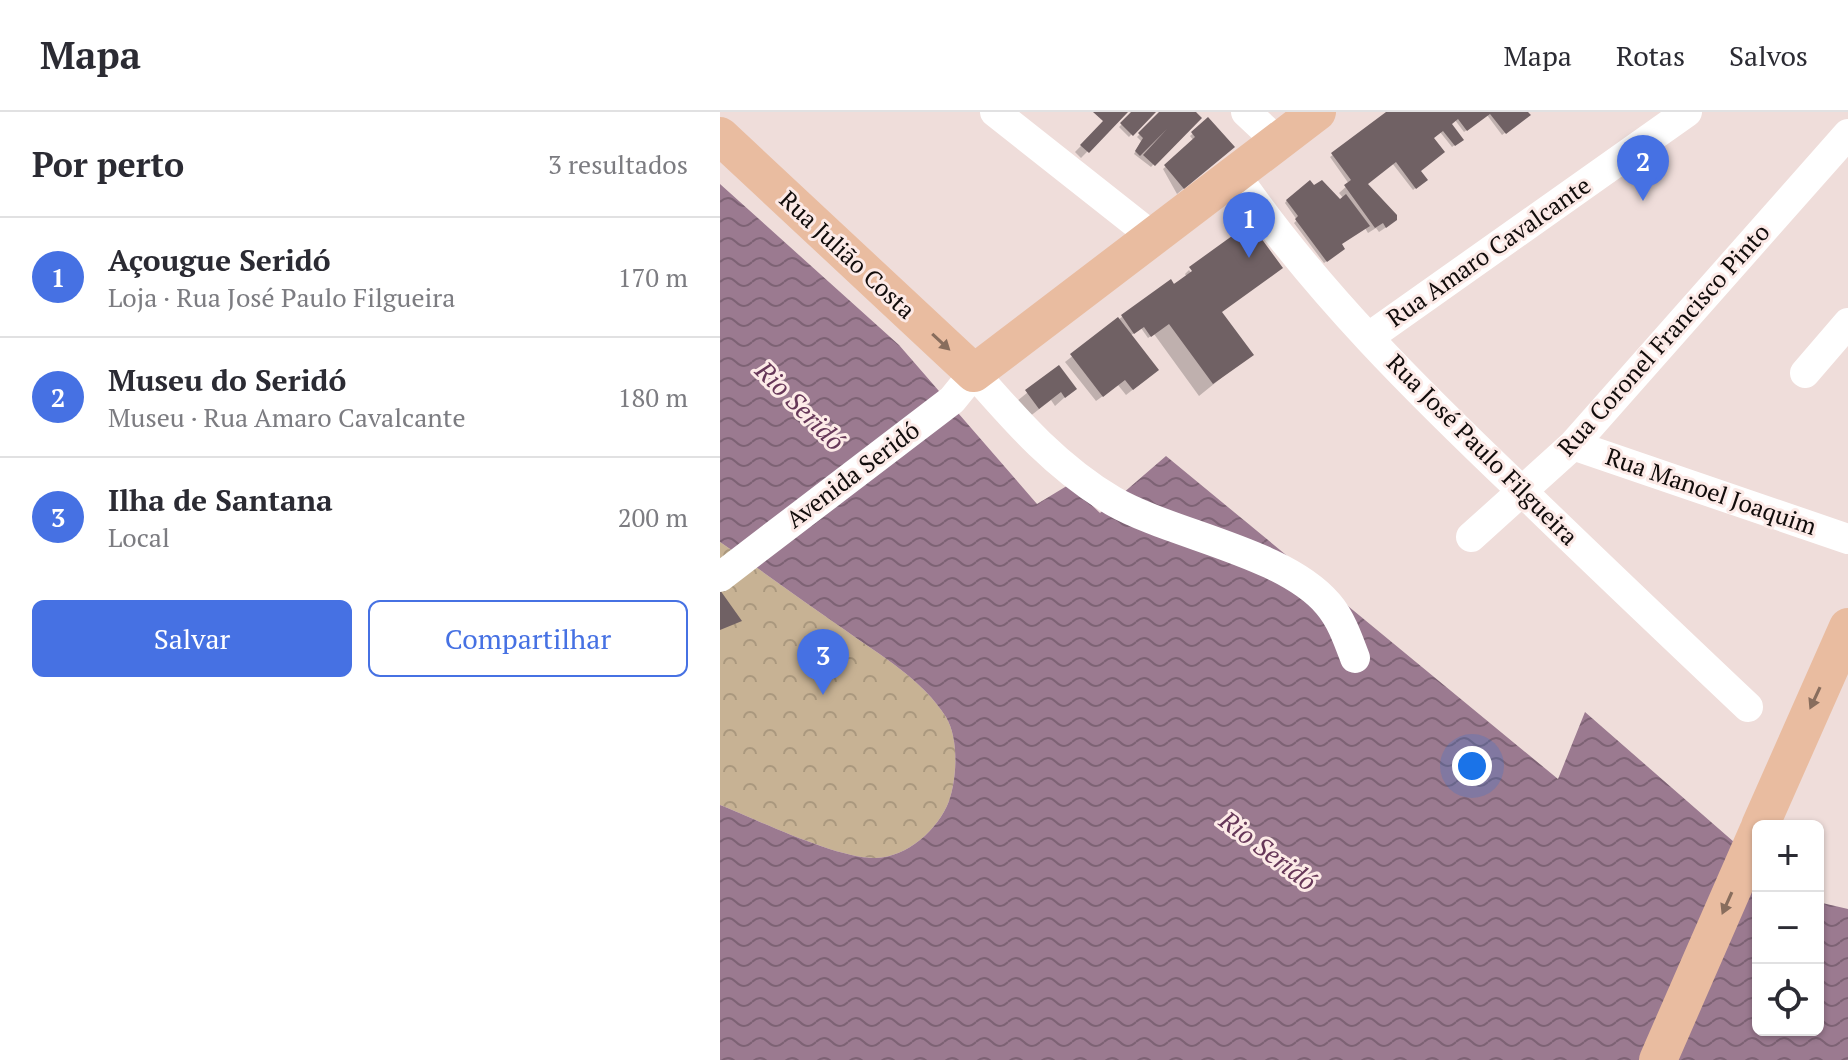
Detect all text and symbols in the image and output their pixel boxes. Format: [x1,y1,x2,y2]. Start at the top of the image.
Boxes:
text: Mapa [40,30,141,80]
text: Mapa [1504,37,1572,74]
text: Rotas [1616,37,1685,74]
text: Salvos [1729,37,1808,74]
pin: 2 [1617,135,1669,201]
text: Por perto [32,142,184,187]
text: 3 resultados [548,147,688,181]
street label: Rua Amaro Cavalcante [1380,169,1597,334]
street label: Rua Julião Costa [773,183,922,325]
pin: 1 [1223,192,1275,258]
street label: Rua Coronel Francisco Pinto [1550,216,1776,462]
text: Açougue Seridó [108,240,331,280]
text: 1 [51,260,65,294]
text: 170 m [618,260,688,294]
text: Loja · Rua José Paulo Filgueira [108,280,455,314]
one-way arrow [931,333,950,351]
street label: Rua José Paulo Filgueira [1380,347,1585,552]
water label: Rio Seridó [748,353,853,457]
text: Museu do Seridó [108,360,346,400]
text: 2 [51,380,65,414]
text: 180 m [618,380,688,414]
text: Museu · Rua Amaro Cavalcante [108,400,465,434]
street label: Avenida Seridó [779,414,926,535]
street label: Rua Manoel Joaquim [1602,440,1821,542]
text: Ilha de Santana [108,480,333,520]
text: 3 [51,500,65,534]
text: 200 m [618,500,688,534]
text: Local [108,520,170,554]
button: Salvar [32,600,352,677]
button: Compartilhar [368,600,688,677]
pin: 3 [797,629,849,695]
one-way arrow [1809,686,1822,709]
your location [1452,746,1492,786]
water label: Rio Seridó [1212,802,1324,898]
map controls [1752,820,1824,1036]
button: + [1752,820,1824,892]
one-way arrow [1720,891,1733,914]
button: − [1752,892,1824,964]
button: locate [1752,964,1824,1036]

